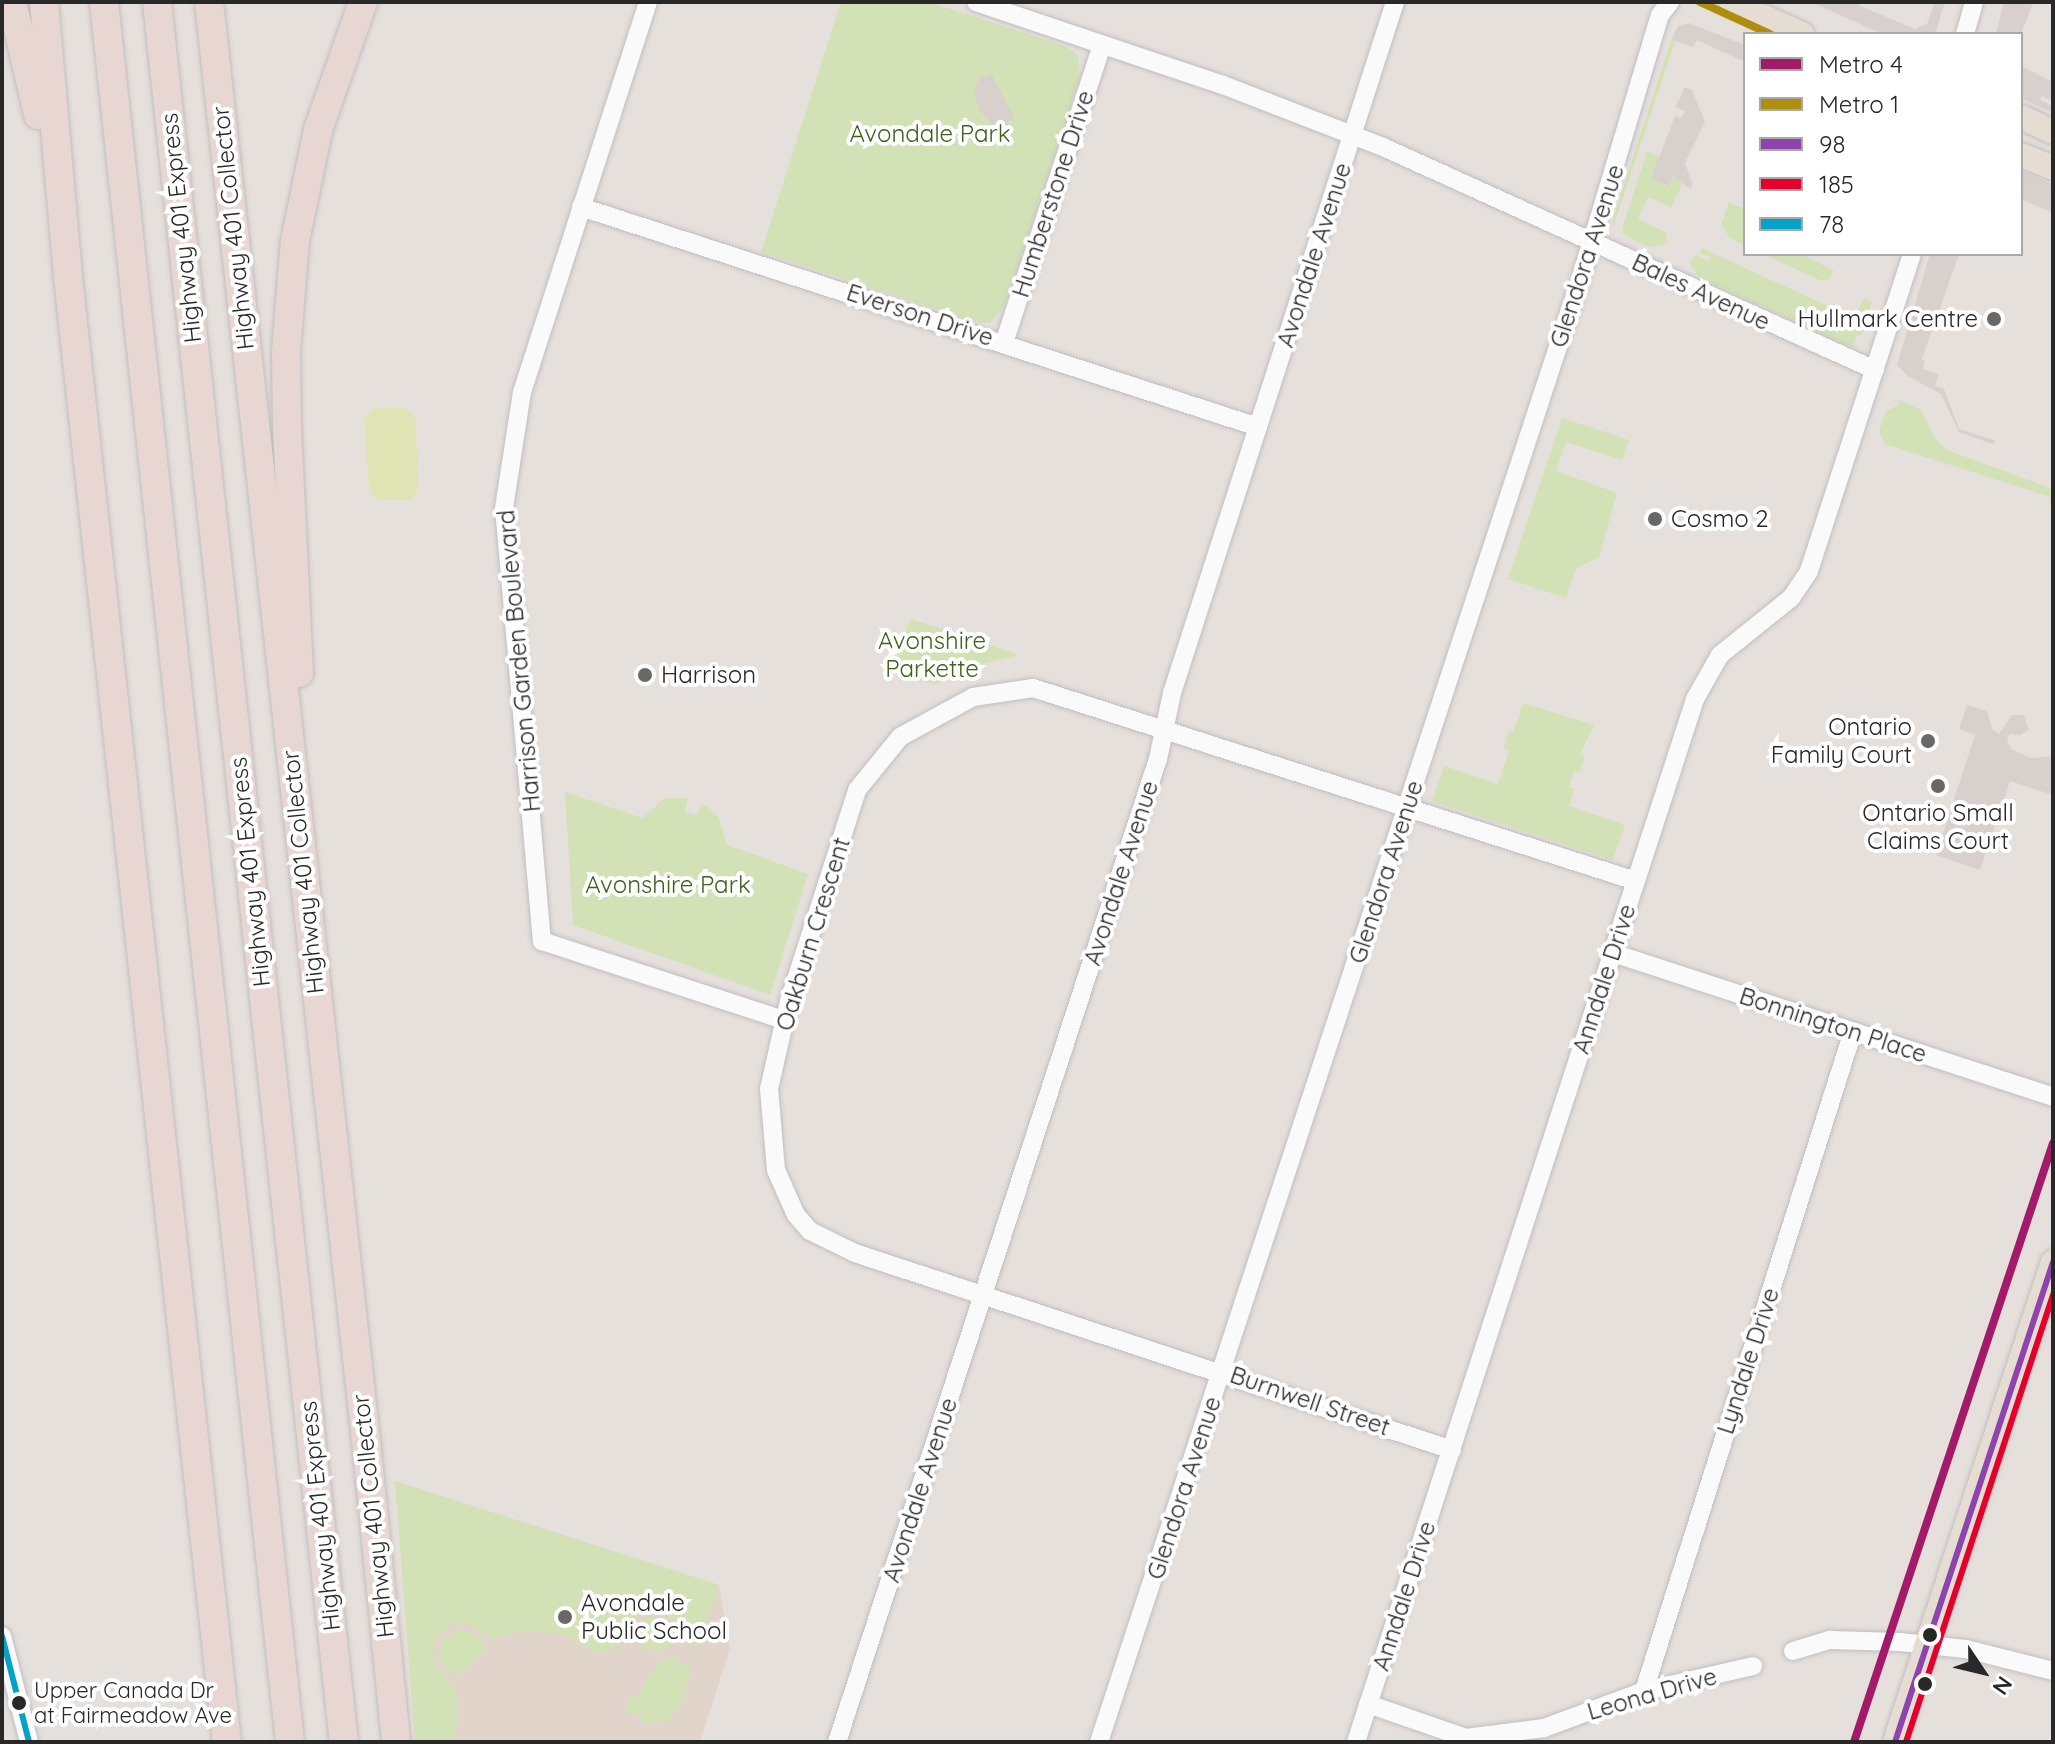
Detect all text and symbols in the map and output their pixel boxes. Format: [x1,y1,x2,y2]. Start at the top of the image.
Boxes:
legend [1743,32,2023,256]
text: Metro 4 [1819,49,1903,79]
street label: Humberstone Drive [1006,87,1100,301]
text: Metro 1 [1819,89,1899,119]
street label: Highway 401 Collector [206,105,260,351]
street label: Highway 401 Express [155,112,207,344]
park label: Avondale Park [849,120,1011,148]
text: 98 [1819,129,1845,159]
street label: Avondale Avenue [1271,159,1357,351]
street label: Glendora Avenue [1544,161,1630,351]
text: 185 [1819,169,1854,199]
text: 78 [1819,209,1844,239]
street label: Bales Avenue [1627,247,1775,337]
street label: Everson Drive [843,278,997,352]
place label: Hullmark Centre [1797,305,1978,333]
marker: Hullmark Centre [1985,310,2003,328]
place label: Cosmo 2 [1671,505,1769,533]
street label: Harrison Garden Boulevard [491,509,547,813]
marker: Cosmo 2 [1646,510,1664,528]
park label: Avonshire Parkette [878,627,986,683]
place label: Harrison [661,661,756,689]
marker: Harrison [636,666,654,684]
place label: Ontario Family Court [1771,713,1912,769]
marker: Ontario Family Court [1919,732,1937,750]
street label: Highway 401 Collector [276,749,330,995]
street label: Highway 401 Express [224,756,276,988]
street label: Avondale Avenue [1078,777,1164,969]
street label: Glendora Avenue [1343,777,1429,967]
marker: Ontario Small Claims Court [1929,777,1947,795]
place label: Ontario Small Claims Court [1862,799,2014,855]
street label: Oakburn Crescent [770,834,856,1034]
park label: Avonshire Park [585,871,751,899]
street label: Anndale Drive [1566,901,1642,1057]
street label: Bonnington Place [1736,981,1930,1069]
street label: Lyndale Drive [1711,1284,1785,1438]
street label: Burnwell Street [1226,1360,1394,1442]
street label: Highway 401 Collector [346,1393,400,1639]
street label: Glendora Avenue [1141,1393,1227,1583]
street label: Avondale Avenue [877,1394,963,1586]
street label: Highway 401 Express [294,1400,346,1632]
street label: Anndale Drive [1366,1518,1442,1674]
place label: Avondale Public School [581,1589,727,1645]
marker: Avondale Public School [556,1608,574,1626]
unlabelled marker [1922,1627,1938,1643]
north arrow [1943,1632,2023,1712]
street label: Leona Drive [1584,1662,1720,1726]
text: N [1987,1671,2019,1700]
unlabelled marker [1917,1676,1933,1692]
place label: Upper Canada Dr at Fairmeadow Ave [34,1677,232,1728]
marker: Upper Canada Dr at Fairmeadow Ave [11,1695,27,1711]

